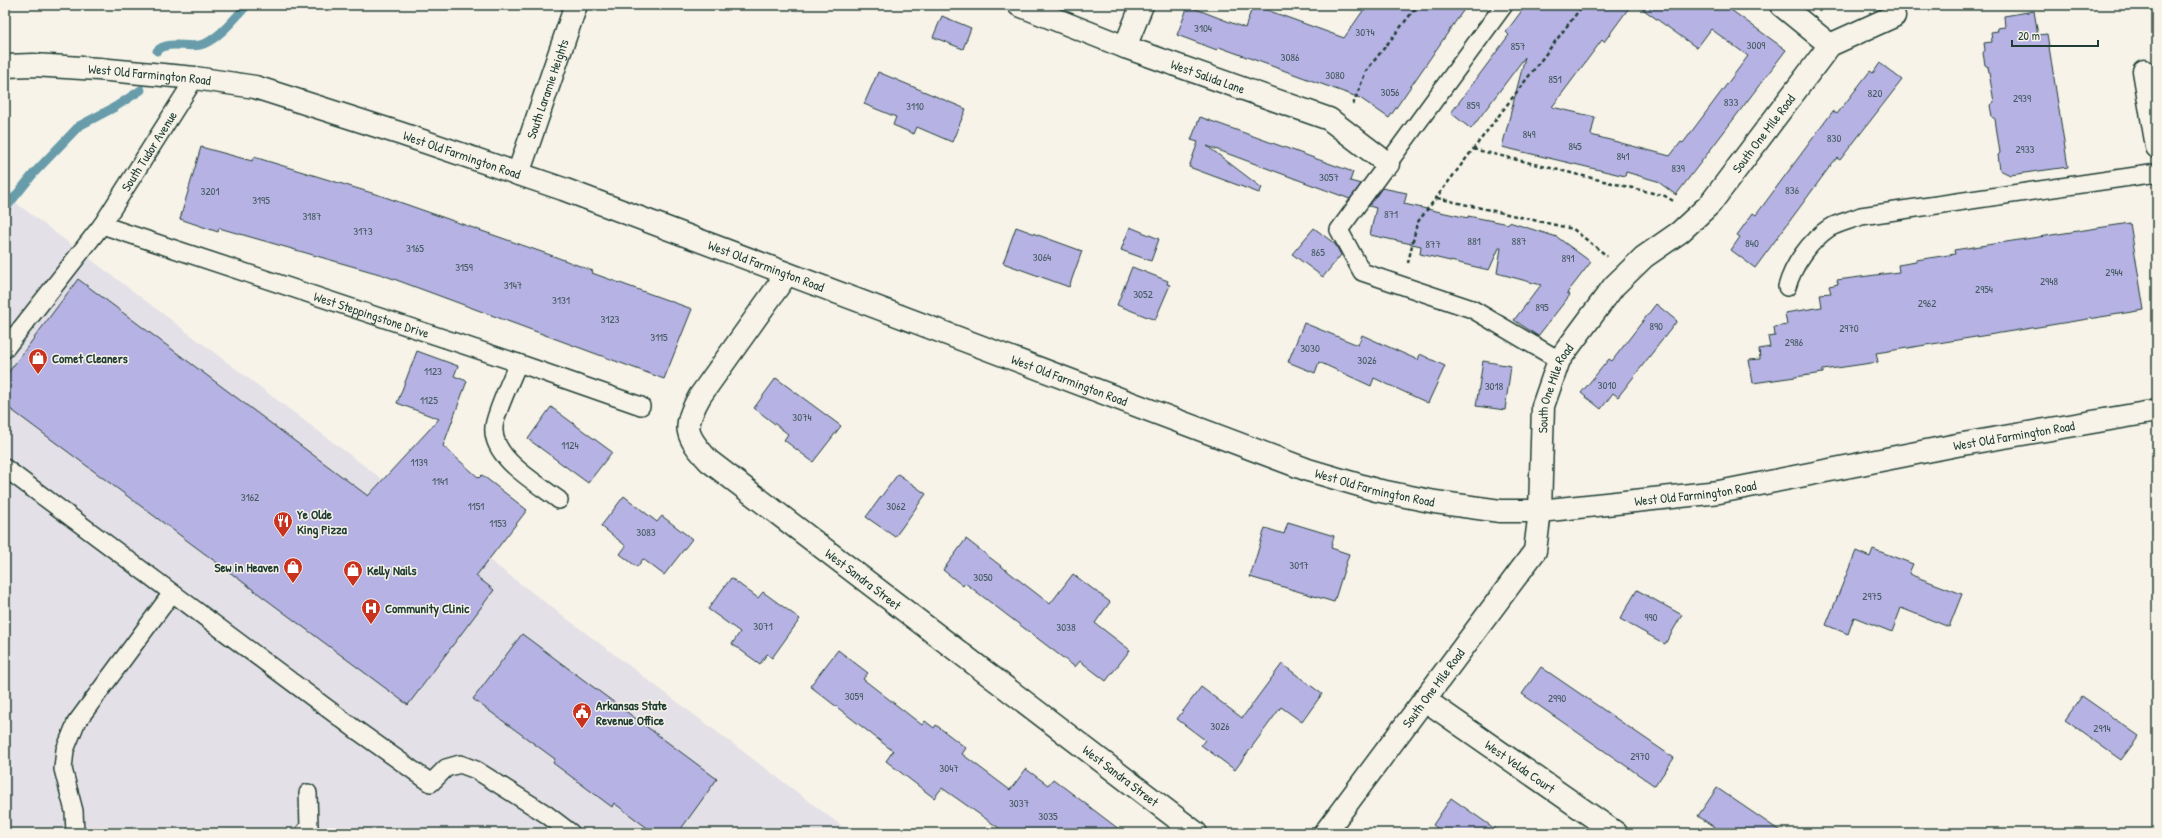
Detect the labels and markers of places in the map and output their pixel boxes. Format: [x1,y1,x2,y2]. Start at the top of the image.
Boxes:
shop icon: Comet Cleaners [27,347,49,375]
place label: Comet Cleaners [52,349,128,367]
place label: Ye Olde King Pizza [297,505,348,539]
restaurant icon: Ye Olde King Pizza [272,510,294,538]
shop icon: Sew in Heaven [282,556,304,584]
place label: Sew in Heaven [214,558,279,576]
shop icon: Kelly Nails [342,559,364,587]
place label: Kelly Nails [367,561,416,580]
hospital icon: Community Clinic [360,597,382,625]
place label: Community Clinic [385,599,470,618]
place label: Arkansas State Revenue Office [596,696,668,729]
public building icon: Arkansas State Revenue Office [571,701,593,729]

